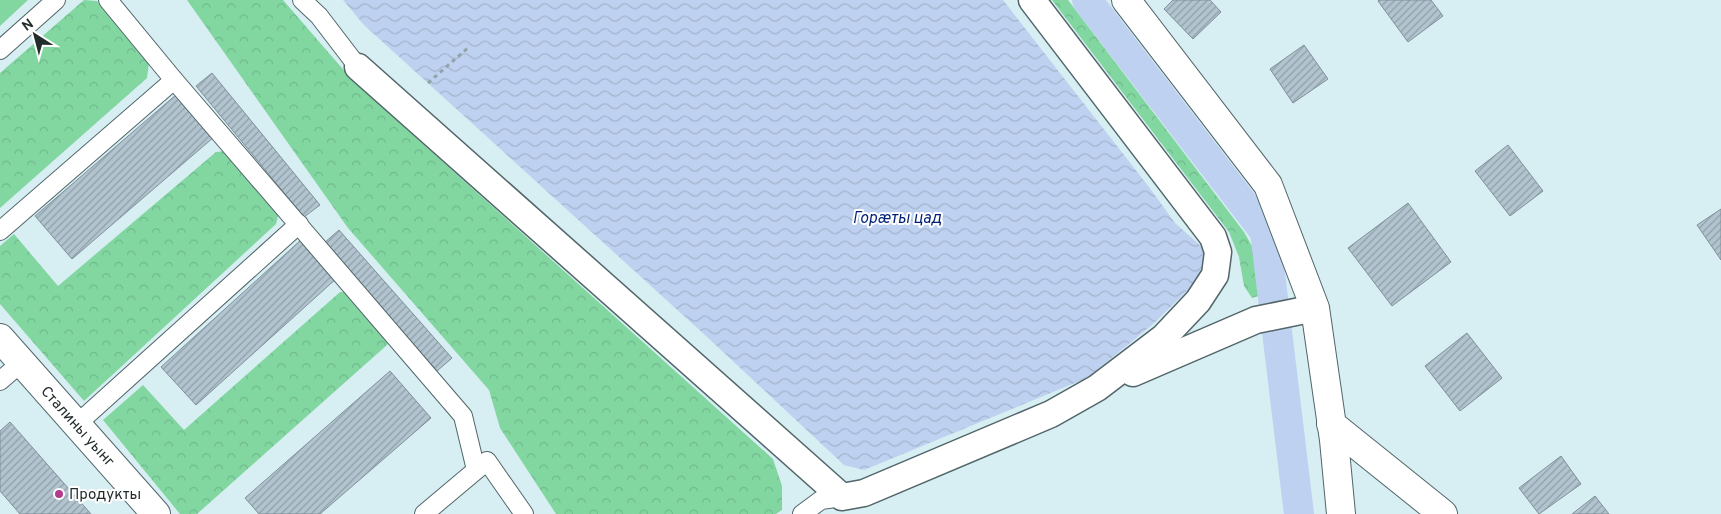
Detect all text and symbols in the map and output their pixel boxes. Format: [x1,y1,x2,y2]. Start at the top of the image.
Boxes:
north arrow [10,10,60,60]
text: N [19,16,37,36]
water label: Горӕты цад [852,209,942,229]
street label: Сталины уынг [36,383,118,471]
place label: Продукты [69,486,141,505]
marker: Продукты [53,488,65,500]

